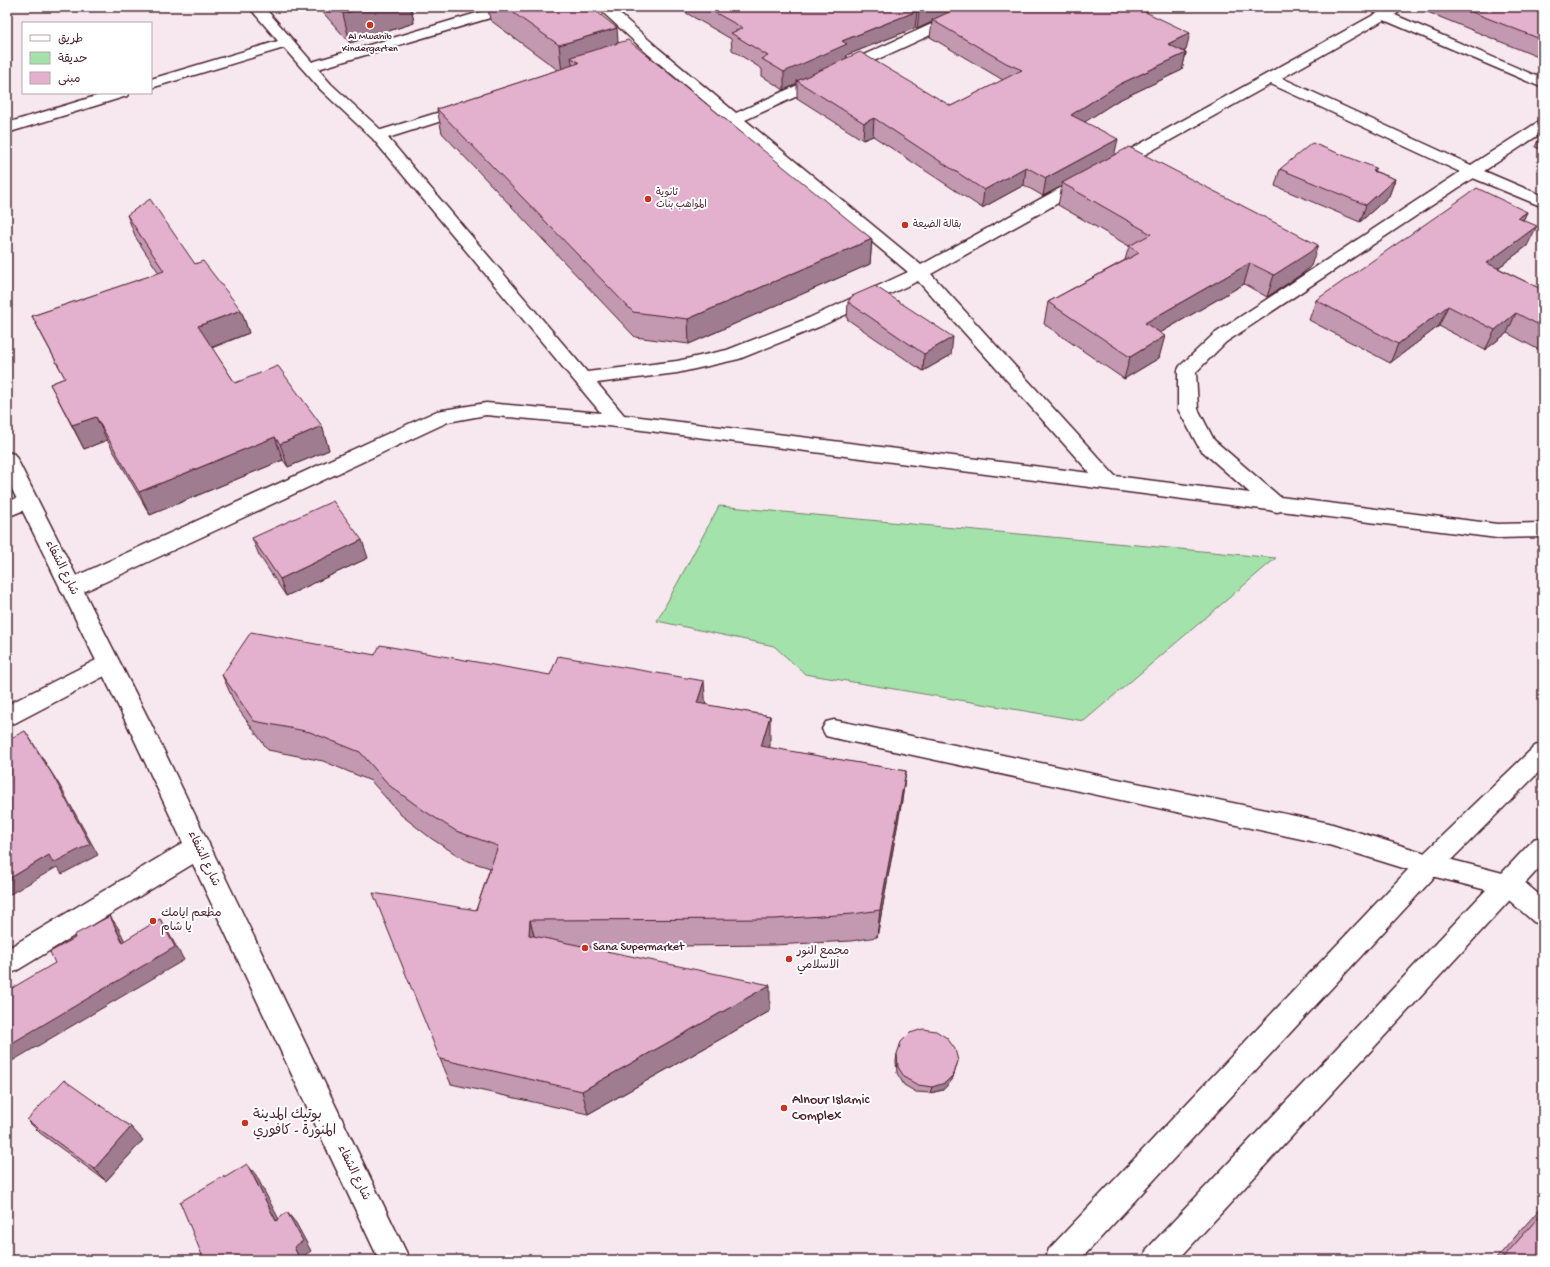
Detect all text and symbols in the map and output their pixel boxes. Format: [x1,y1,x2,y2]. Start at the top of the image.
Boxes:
marker: Al Mwahib Kindergarten [365,20,375,30]
legend [22,22,152,94]
place label: Al Mwahib Kindergarten [342,31,398,55]
text: طريق [58,33,83,47]
text: حديقة [58,53,87,67]
text: مبنى [58,73,81,87]
place label: ثانوية المواهب بنات [656,187,707,211]
marker: ثانوية المواهب بنات [643,194,653,204]
place label: بقالة الضيعة [913,219,961,231]
marker: بقالة الضيعة [900,220,910,230]
street label: شارع الشفاء [41,538,81,598]
street label: شارع الشفاء [184,829,222,889]
place label: مطعم ايامك يا شام [161,907,222,935]
marker: مطعم ايامك يا شام [148,916,158,926]
place label: Sana Supermarket [593,941,685,955]
marker: Sana Supermarket [580,943,590,953]
place label: مجمع النور الاسلامي [796,945,849,975]
marker: مجمع النور الاسلامي [784,954,794,964]
place label: Alnour Islamic Complex [792,1092,870,1125]
marker: Alnour Islamic Complex [779,1103,789,1113]
place label: بوتيك المدينة المنورة - كافوري [253,1107,336,1140]
marker: بوتيك المدينة المنورة - كافوري [240,1118,250,1128]
street label: شارع الشفاء [334,1143,372,1203]

